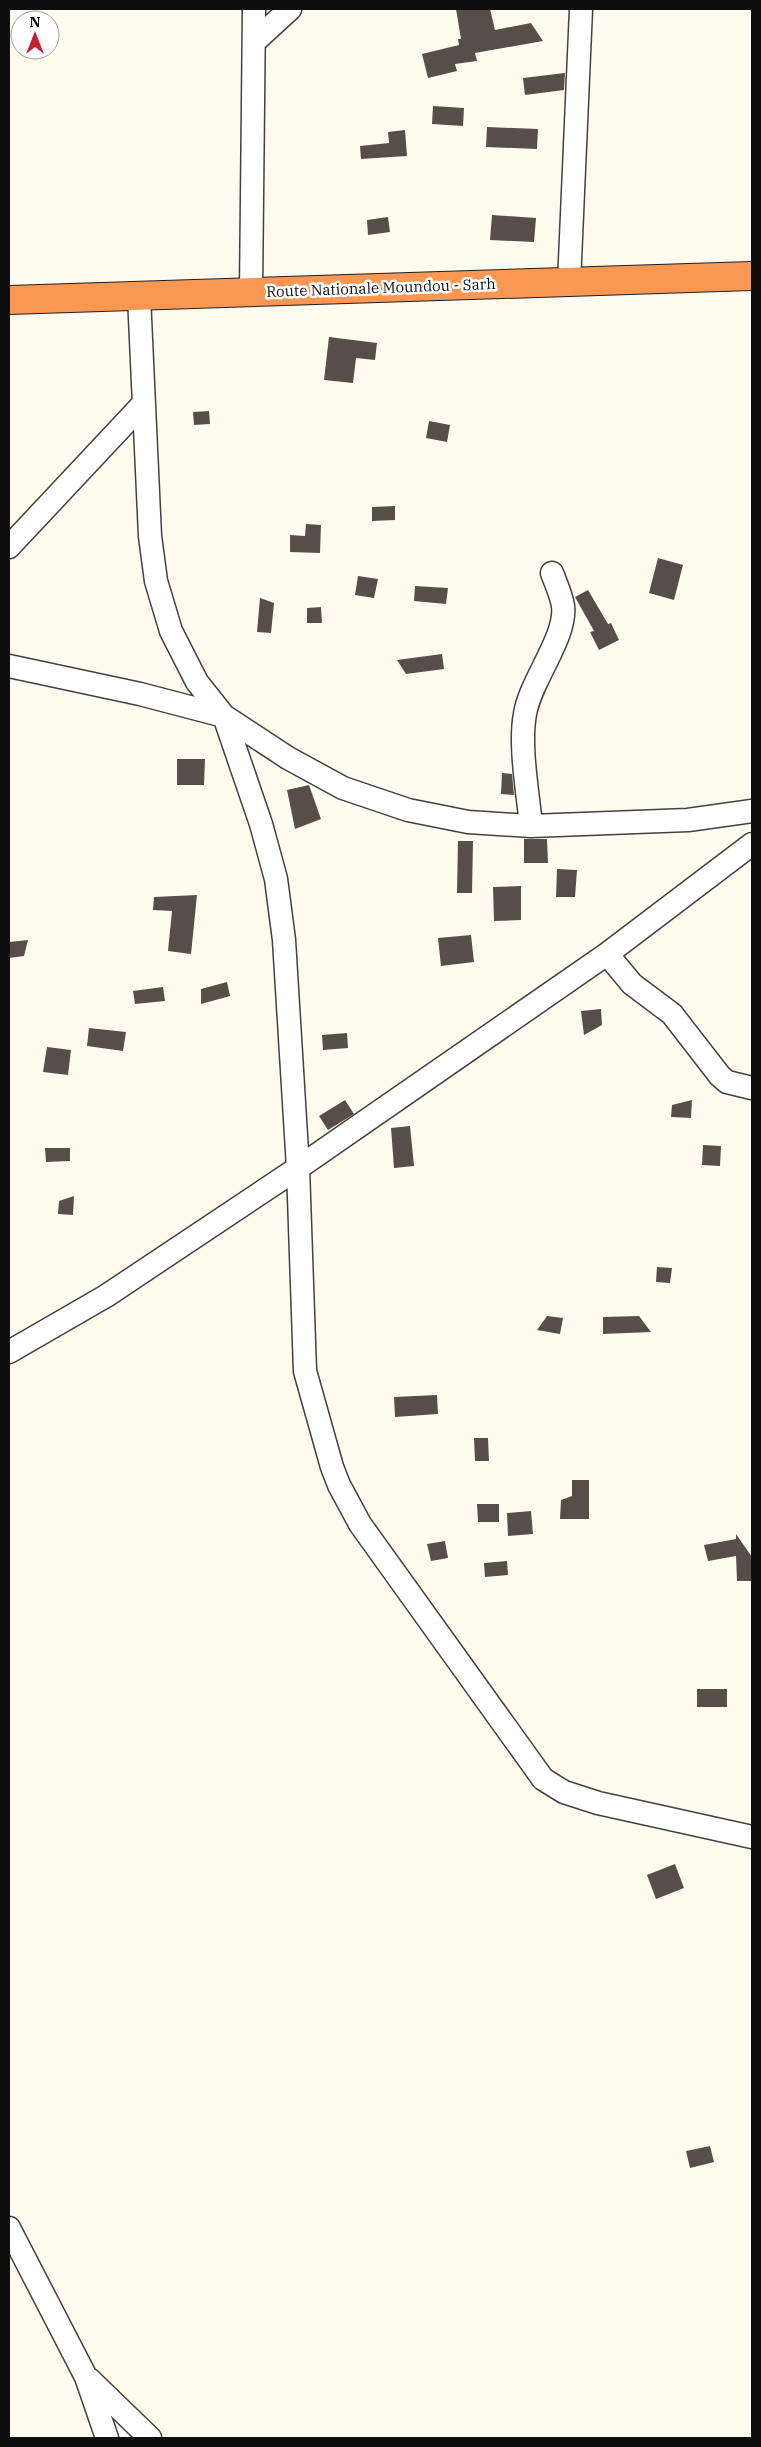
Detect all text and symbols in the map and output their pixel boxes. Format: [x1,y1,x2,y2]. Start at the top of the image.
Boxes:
north arrow [10,10,60,60]
text: N [29,13,41,31]
street label: Route Nationale Moundou - Sarh [266,274,496,301]

